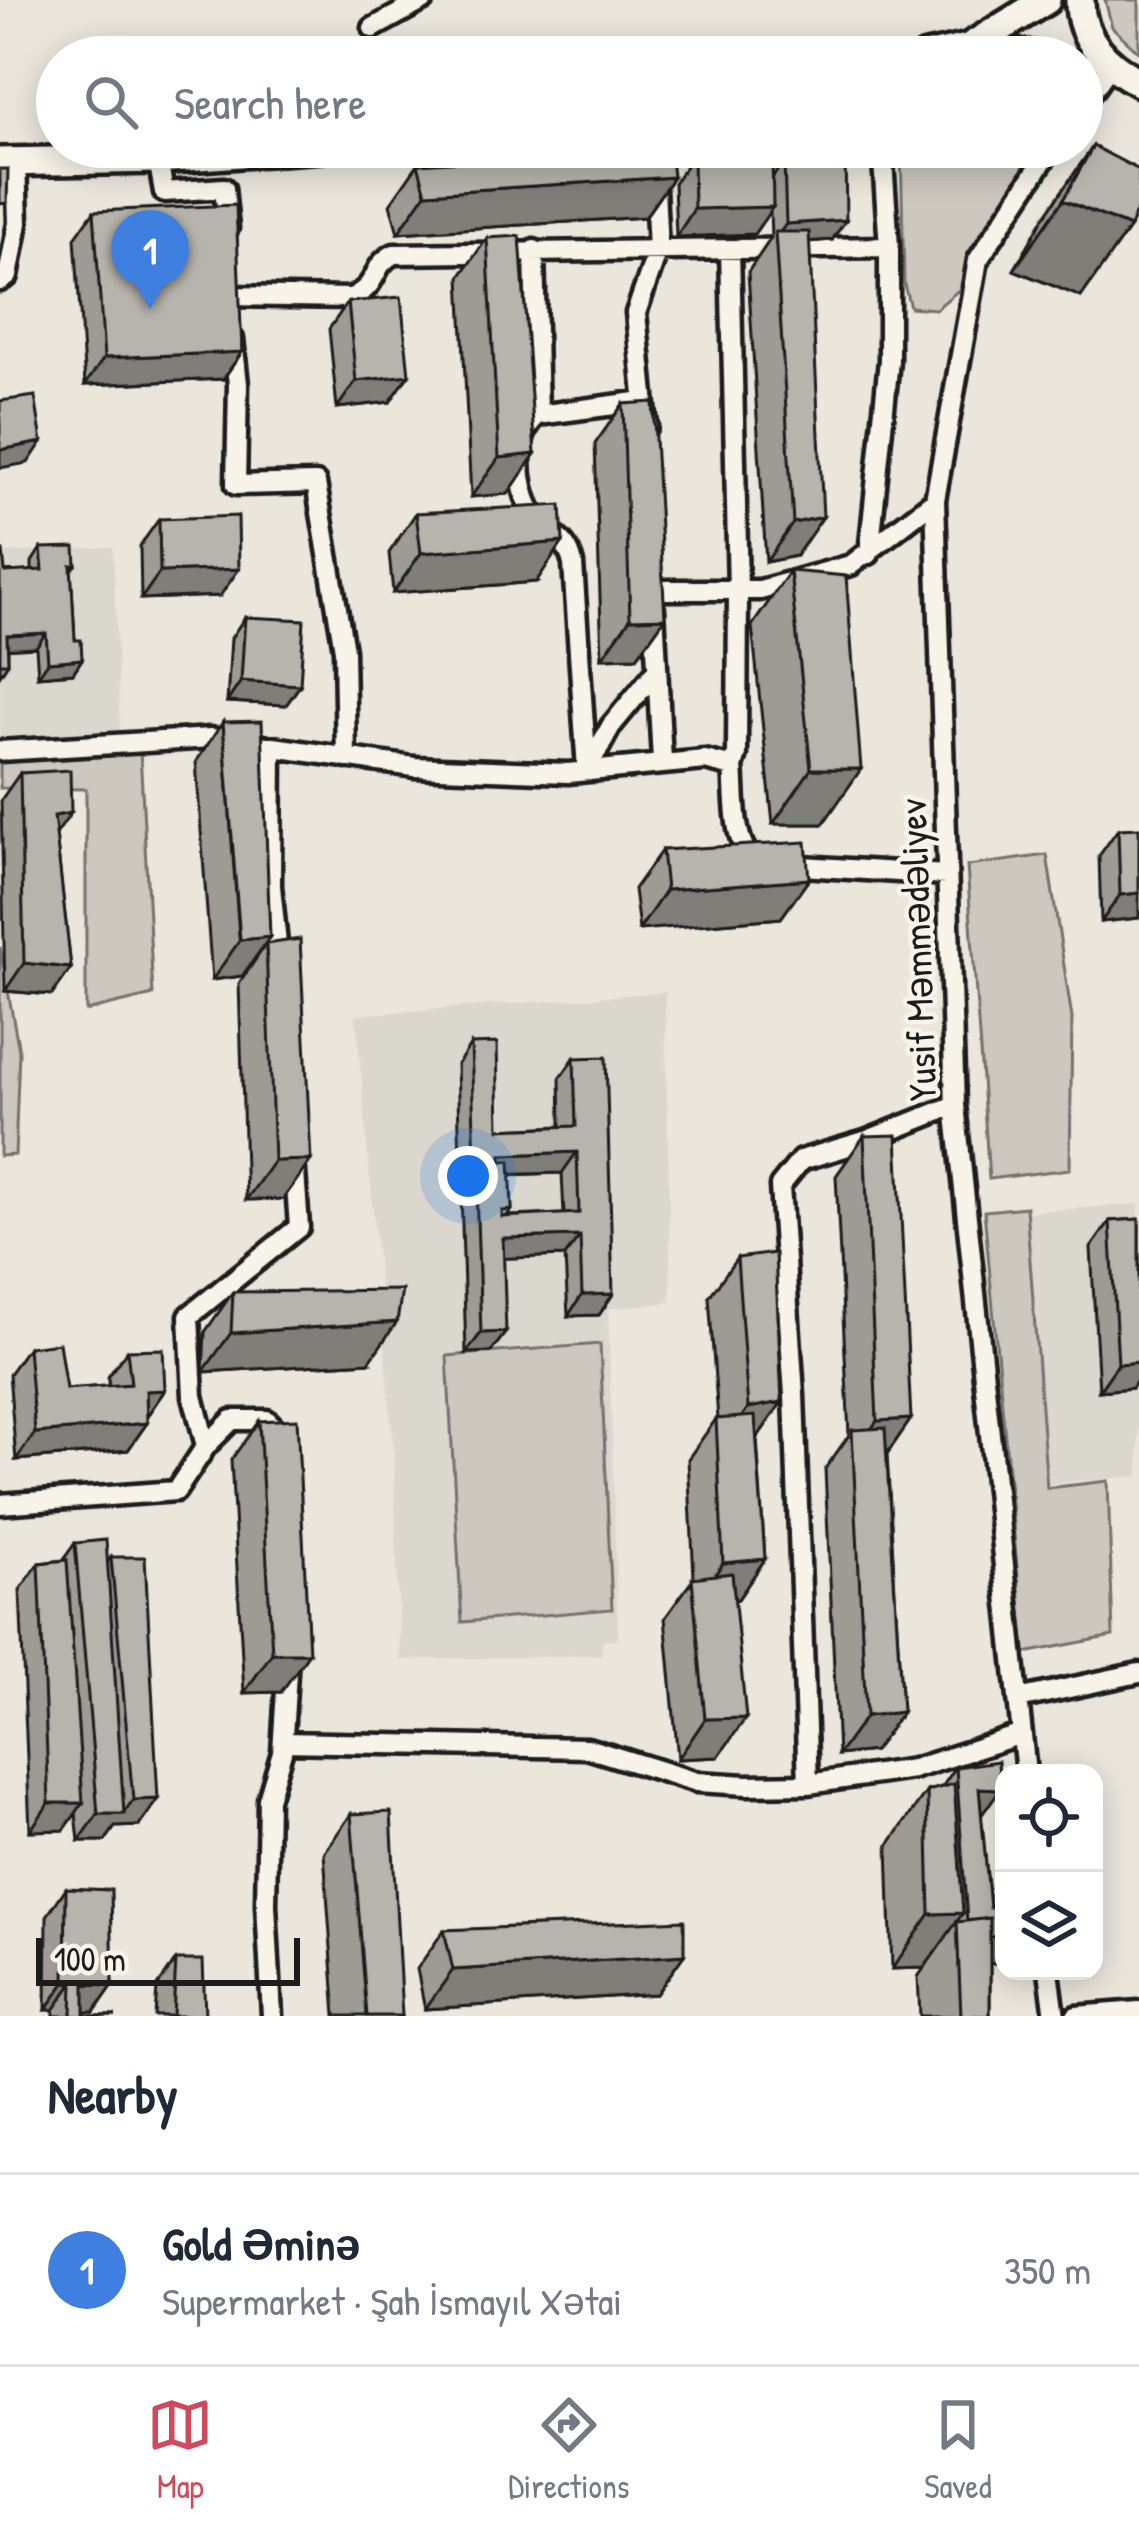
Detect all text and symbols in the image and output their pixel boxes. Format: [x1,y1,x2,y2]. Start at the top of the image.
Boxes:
search box [36,36,1103,168]
icon: search [78,69,144,135]
text: Search here [174,72,366,133]
pin: 1 [111,210,189,309]
street label: Yusif Məmmədəliyev [885,797,948,1102]
your location [438,1146,498,1206]
map controls [995,1764,1103,1980]
button: locate [995,1764,1103,1872]
button: layers [995,1872,1103,1980]
scale bar [36,1932,300,1985]
text: 100 m [54,1937,126,1981]
text: Nearby [48,2060,178,2129]
text: Gold Əminə [162,2213,360,2274]
text: 1 [80,2243,94,2296]
text: 350 m [1004,2243,1091,2296]
text: Supermarket · Şah İsmayıl Xətai [162,2274,622,2327]
tab: Map [147,2392,213,2508]
tab: Directions [508,2392,630,2508]
tab: Saved [924,2392,992,2508]

